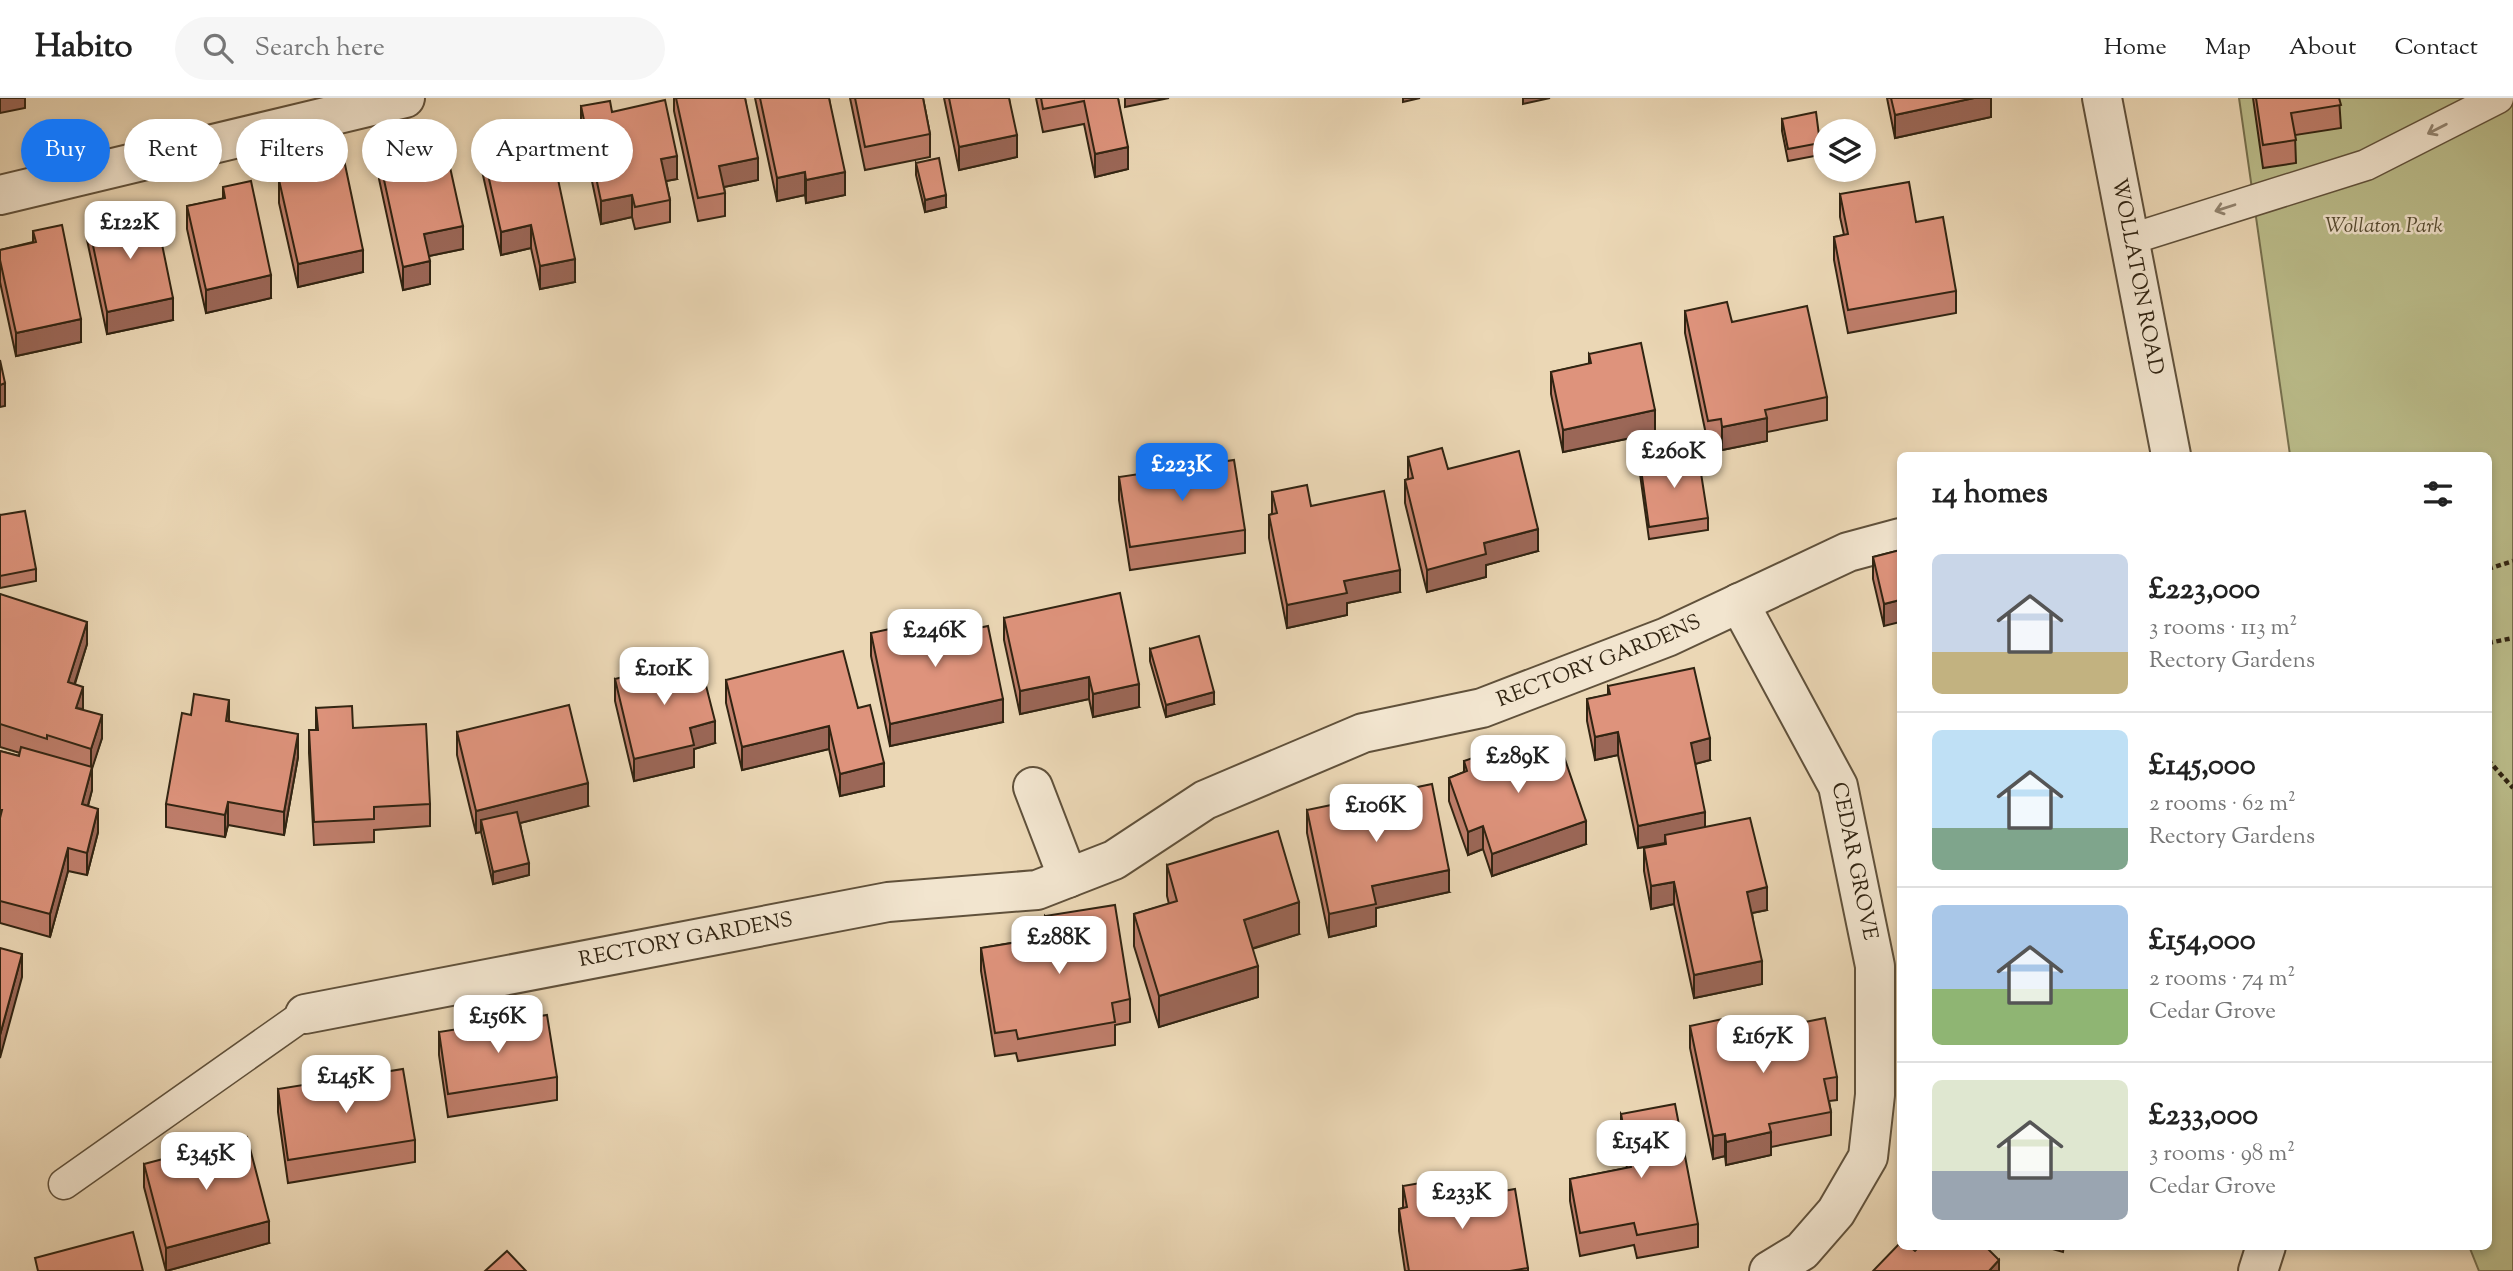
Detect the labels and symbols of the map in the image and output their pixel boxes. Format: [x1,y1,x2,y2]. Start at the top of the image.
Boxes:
one-way arrow [2427,123,2448,137]
street label: WOLLATON ROAD [2103,176,2170,378]
pin: £122K [81,202,179,261]
one-way arrow [2214,202,2236,215]
park label: Wollaton Park [2325,212,2443,242]
pin: £260K [1625,430,1723,490]
pin: £223K [1133,444,1231,503]
street label: RECTORY GARDENS [1493,608,1706,716]
pin: £246K [886,610,984,669]
pin: £101K [615,648,713,707]
pin: £289K [1469,736,1567,795]
street label: CEDAR GROVE [1823,780,1884,943]
pin: £106K [1327,784,1425,844]
street label: RECTORY GARDENS [577,906,795,976]
pin: £288K [1010,916,1108,976]
pin: £156K [449,996,547,1055]
pin: £167K [1714,1016,1812,1075]
pin: £145K [297,1056,395,1115]
pin: £154K [1592,1121,1690,1180]
pin: £345K [157,1132,255,1192]
pin: £233K [1413,1172,1511,1231]

